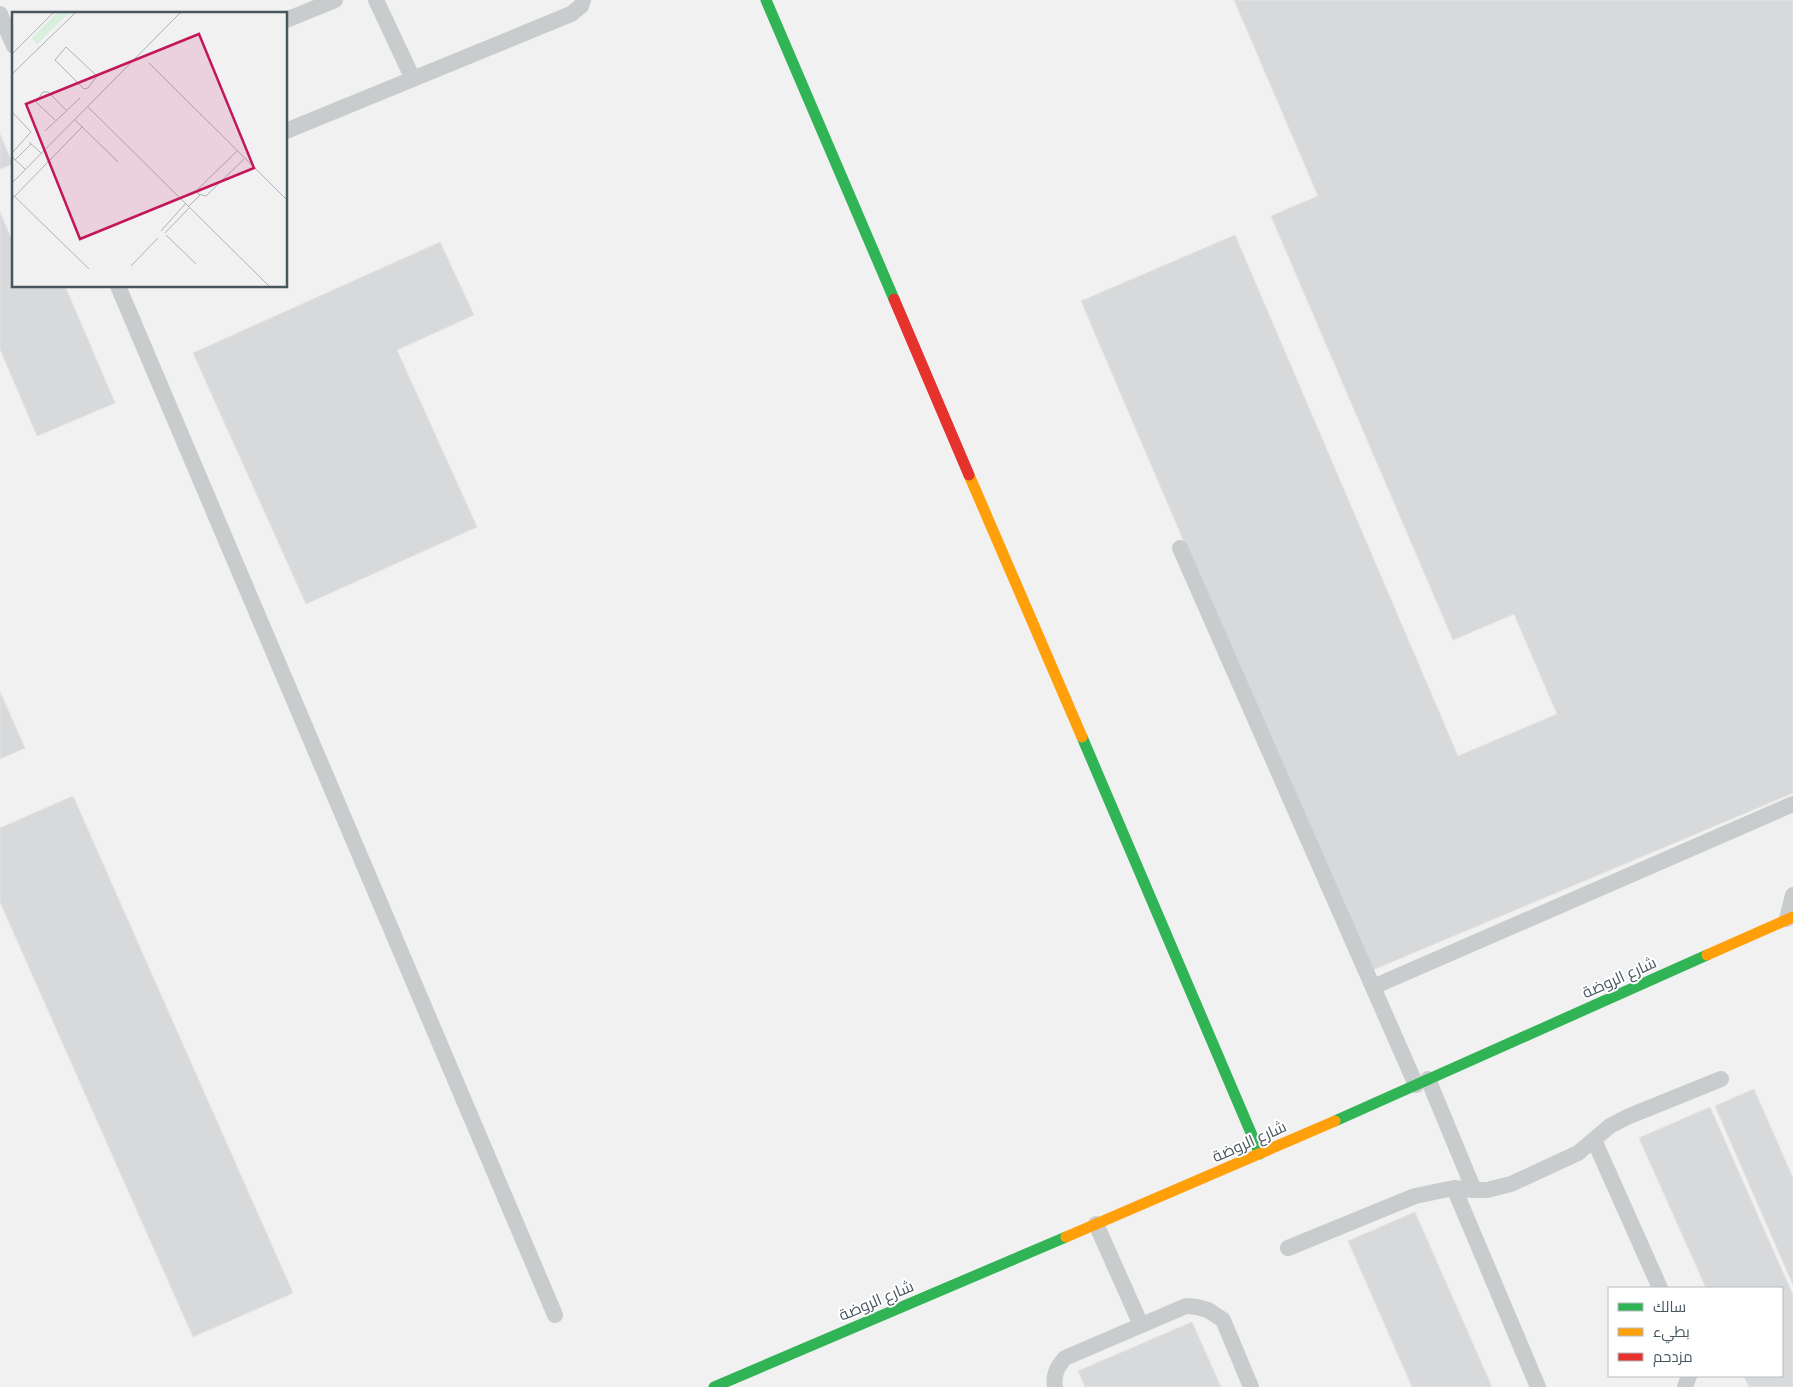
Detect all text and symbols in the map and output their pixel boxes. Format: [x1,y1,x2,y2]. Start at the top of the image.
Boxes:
inset map [12,12,288,288]
street label: شارع الروضة [1579,953,1660,1004]
street label: شارع الروضة [1209,1117,1290,1168]
street label: شارع الروضة [836,1276,917,1327]
legend [1608,1287,1783,1377]
text: سالك [1653,1298,1686,1315]
text: بطيء [1653,1323,1690,1344]
text: مزدحم [1653,1348,1693,1367]

